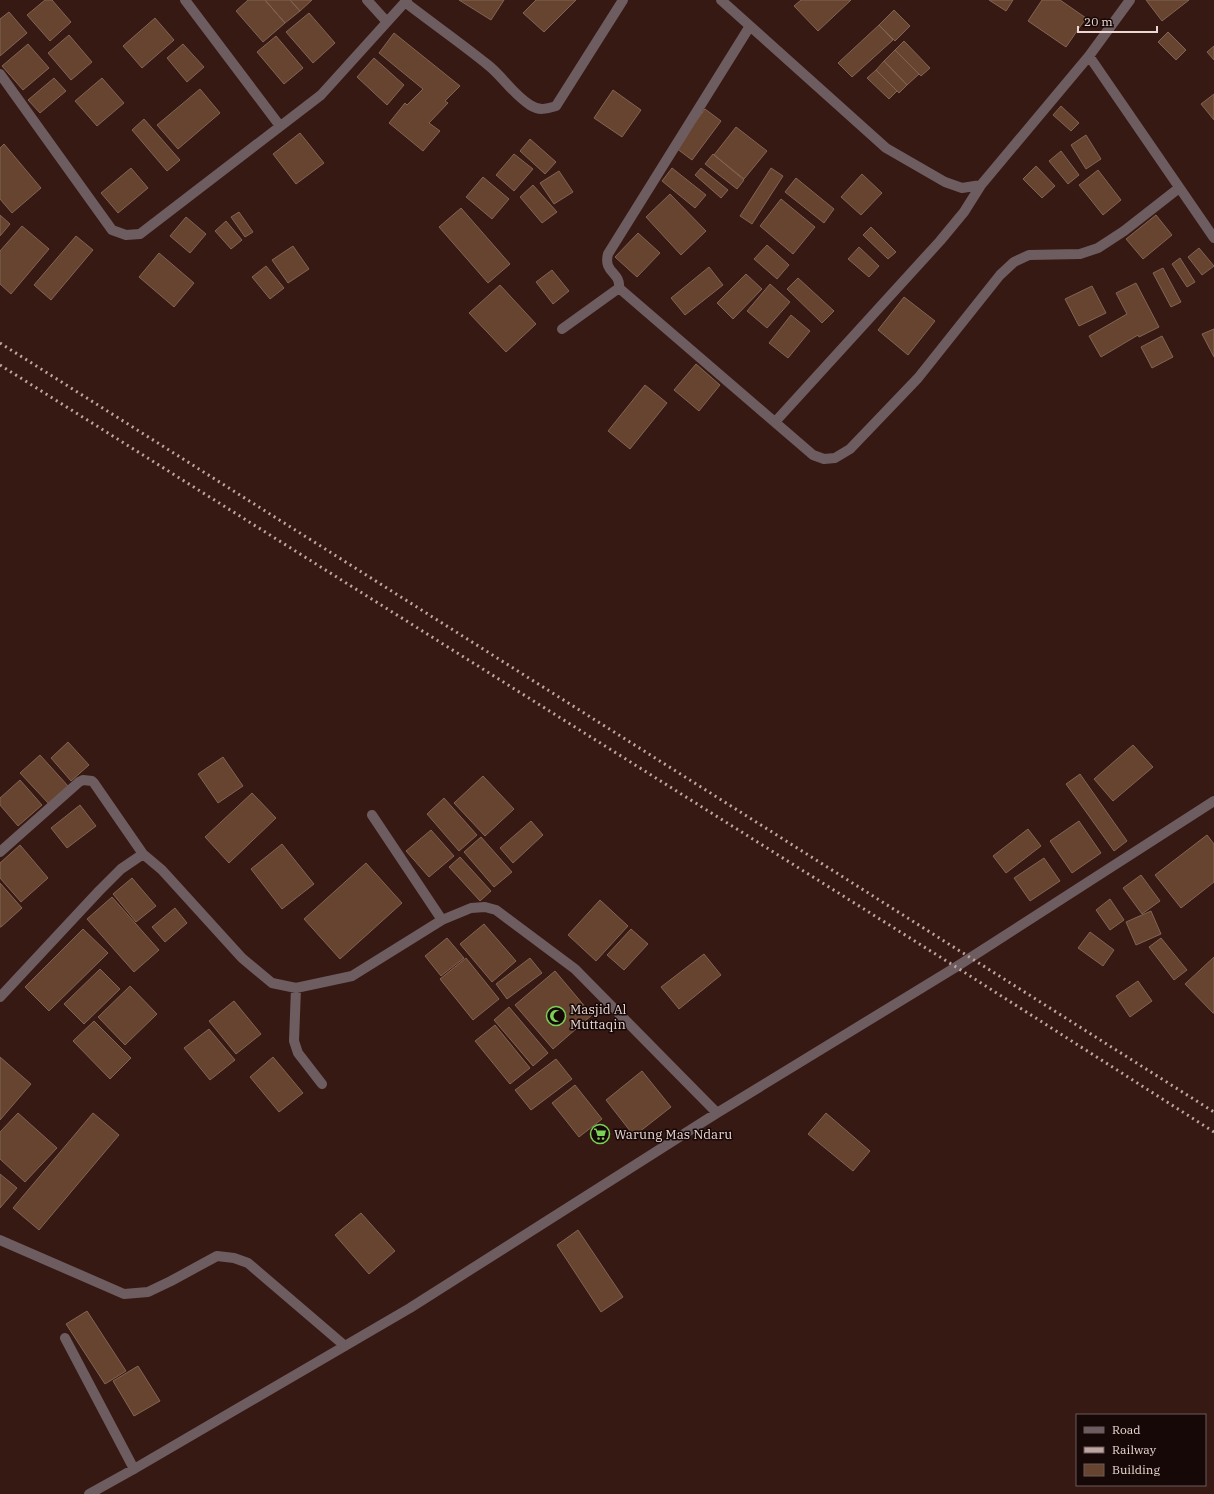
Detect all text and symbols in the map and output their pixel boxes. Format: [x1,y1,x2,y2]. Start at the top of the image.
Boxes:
scale bar [1078,8,1157,34]
text: 20 m [1084,14,1113,29]
place label: Masjid Al Muttaqin [570,1001,627,1033]
mosque icon: Masjid Al Muttaqin [545,1005,567,1027]
supermarket icon: Warung Mas Ndaru [589,1123,611,1145]
place label: Warung Mas Ndaru [614,1126,732,1143]
legend [1076,1414,1206,1486]
text: Road [1112,1422,1141,1437]
text: Railway [1112,1442,1157,1457]
text: Building [1112,1462,1160,1477]

